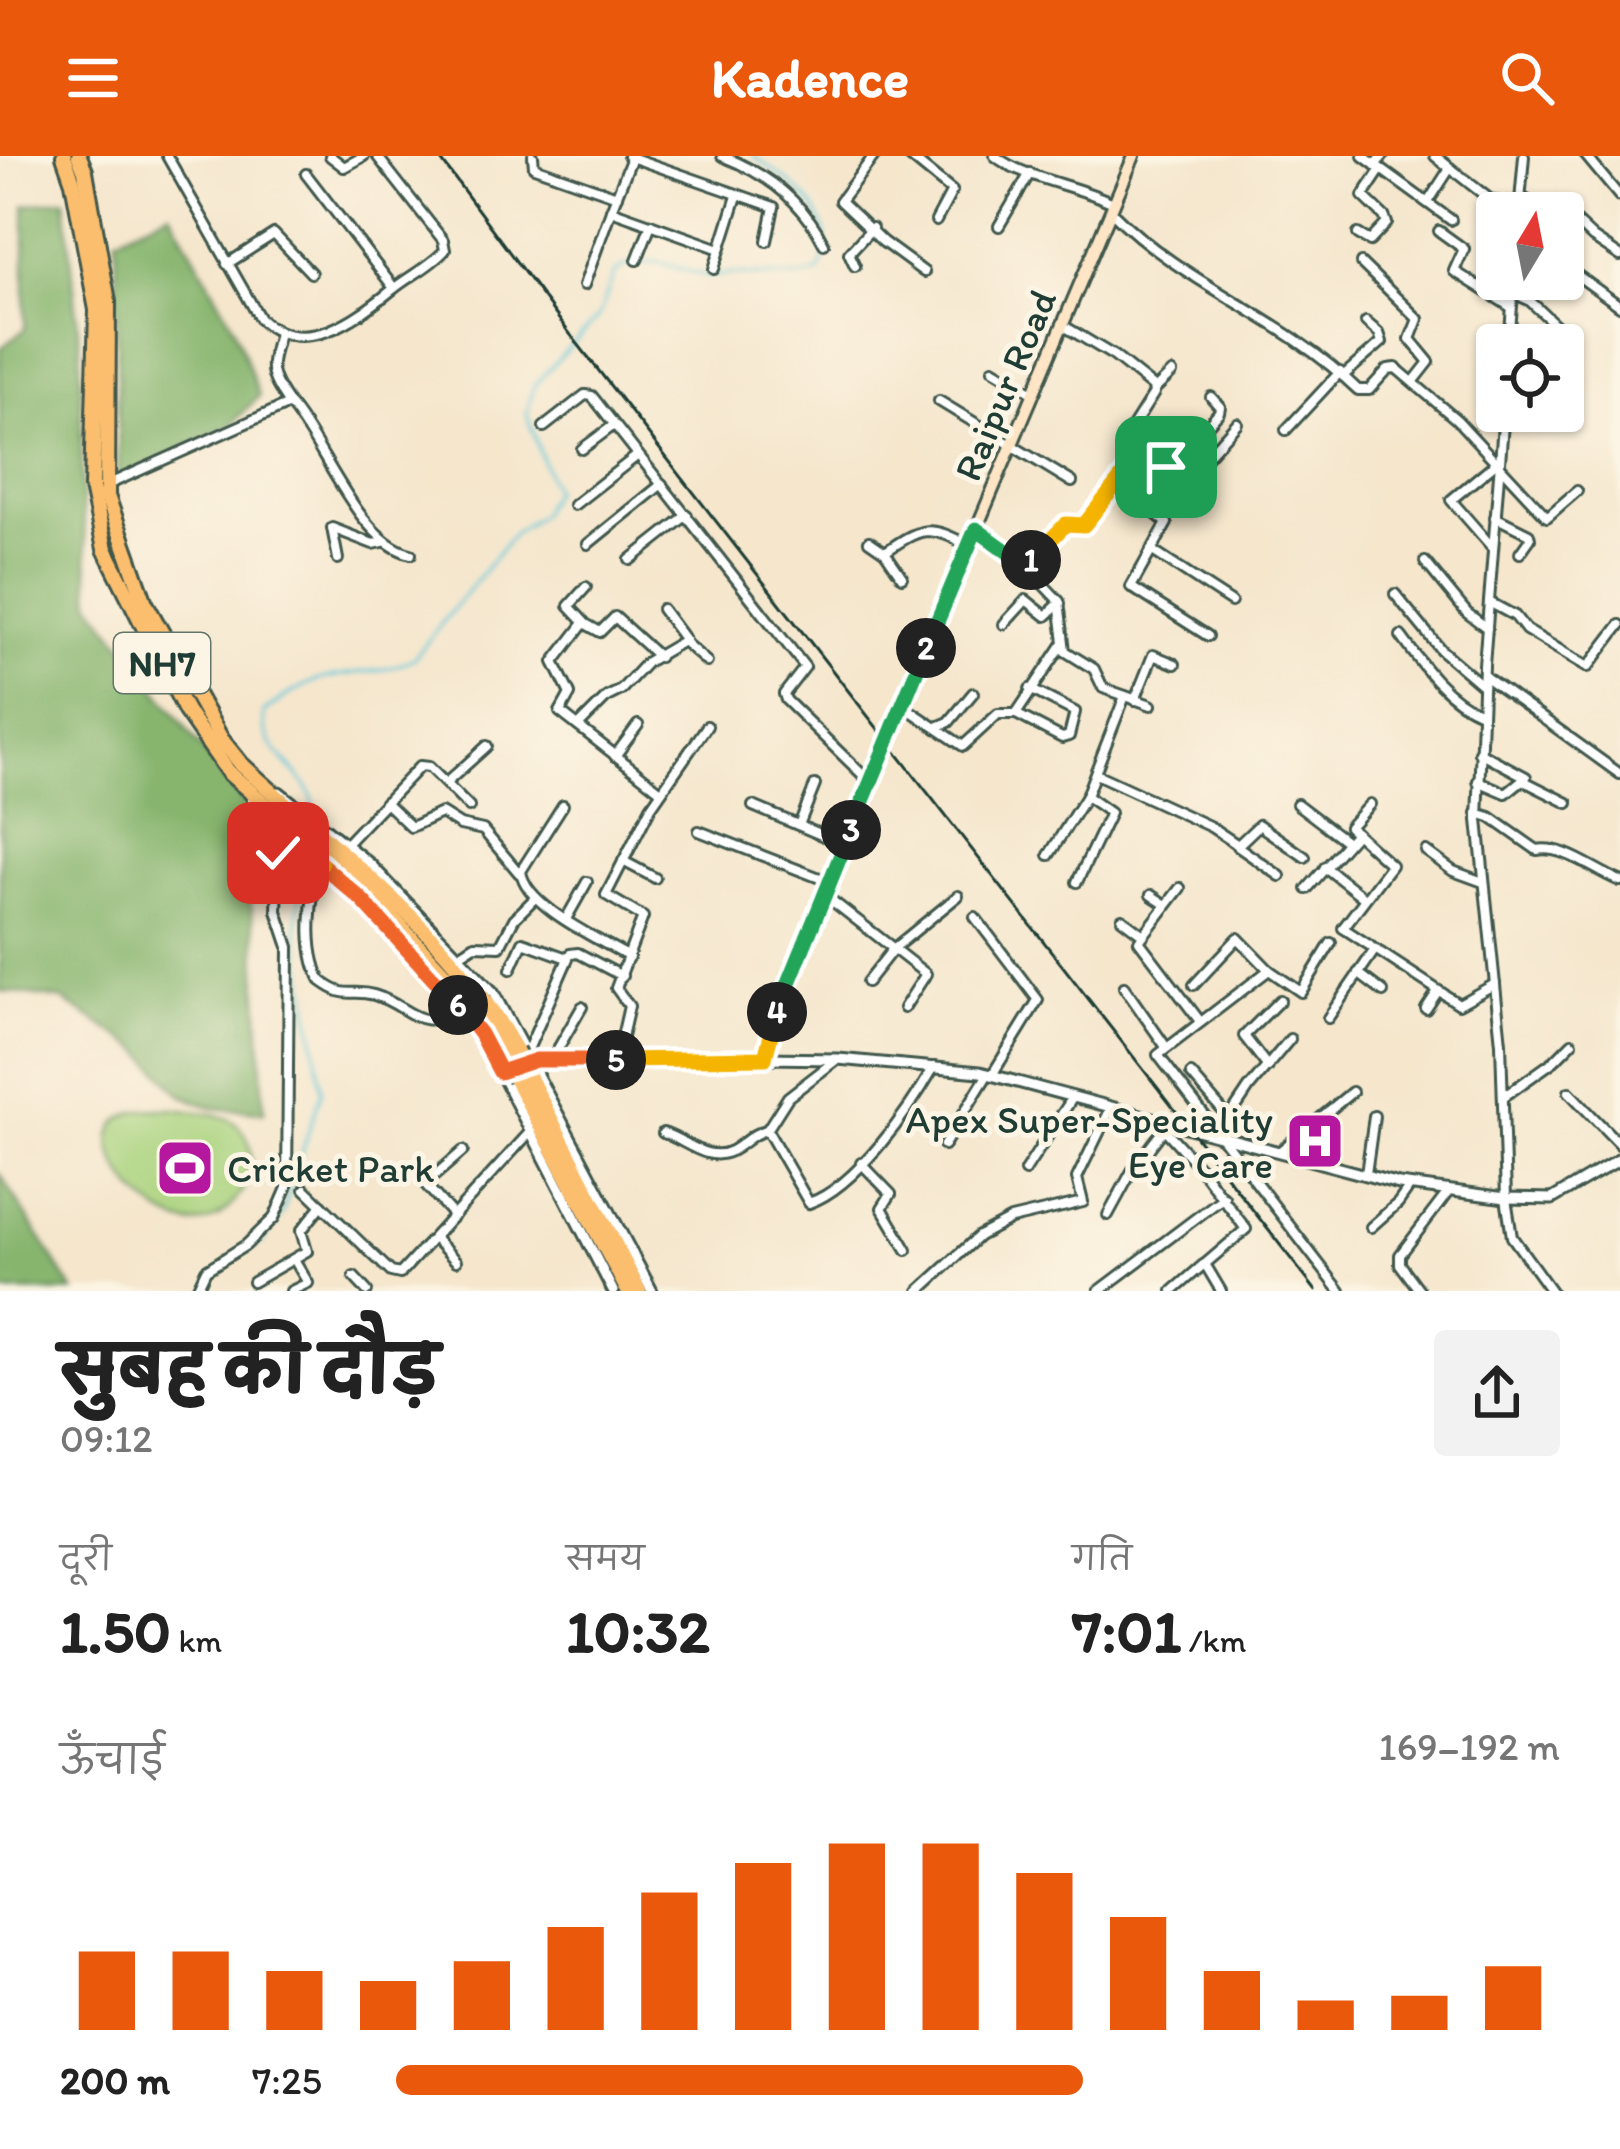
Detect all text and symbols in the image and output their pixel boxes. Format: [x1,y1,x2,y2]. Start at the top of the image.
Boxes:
icon: menu [60,45,126,111]
icon: search [1494,45,1560,111]
text: Kadence [711,46,909,111]
north arrow [1476,192,1584,300]
map controls [1476,192,1584,432]
street label: Raipur Road [944,282,1066,488]
button: locate [1476,324,1584,432]
pin [1115,416,1217,518]
icon: arrive [1133,434,1199,500]
pin: 1 [1001,530,1061,590]
text: 1 [1023,540,1039,579]
pin: 2 [896,618,956,678]
text: 2 [917,628,935,667]
road number: NH7 [114,633,210,693]
pin: 3 [821,800,881,860]
pin [227,802,329,904]
text: 3 [842,810,860,849]
icon: check [245,820,311,886]
pin: 6 [428,975,488,1035]
pin: 4 [747,982,807,1042]
text: 6 [449,985,467,1024]
text: 4 [767,992,787,1031]
pin: 5 [586,1030,646,1090]
text: 5 [607,1040,625,1079]
place label: Apex Super-Speciality Eye Care [906,1096,1273,1188]
hospital icon: Apex Super-Speciality Eye Care [1284,1110,1346,1172]
sports icon: Cricket Park [154,1137,216,1199]
place label: Cricket Park [227,1145,434,1192]
text: सुबह की दौड़ [60,1330,439,1410]
button: share [1434,1330,1560,1456]
text: 09:12 [60,1415,153,1462]
text: दूरी [60,1539,112,1578]
text: समय [566,1539,645,1578]
text: गति [1072,1539,1132,1578]
text: 1.50 [60,1595,171,1667]
text: 10:32 [566,1595,710,1667]
text: 7:01 [1072,1595,1181,1667]
text: km [171,1621,222,1660]
text: /km [1181,1621,1246,1660]
text: 169–192 m [1379,1723,1560,1770]
text: ऊँचाई [60,1736,165,1783]
text: 200 m [60,2057,170,2104]
text: 7:25 [252,2057,322,2104]

